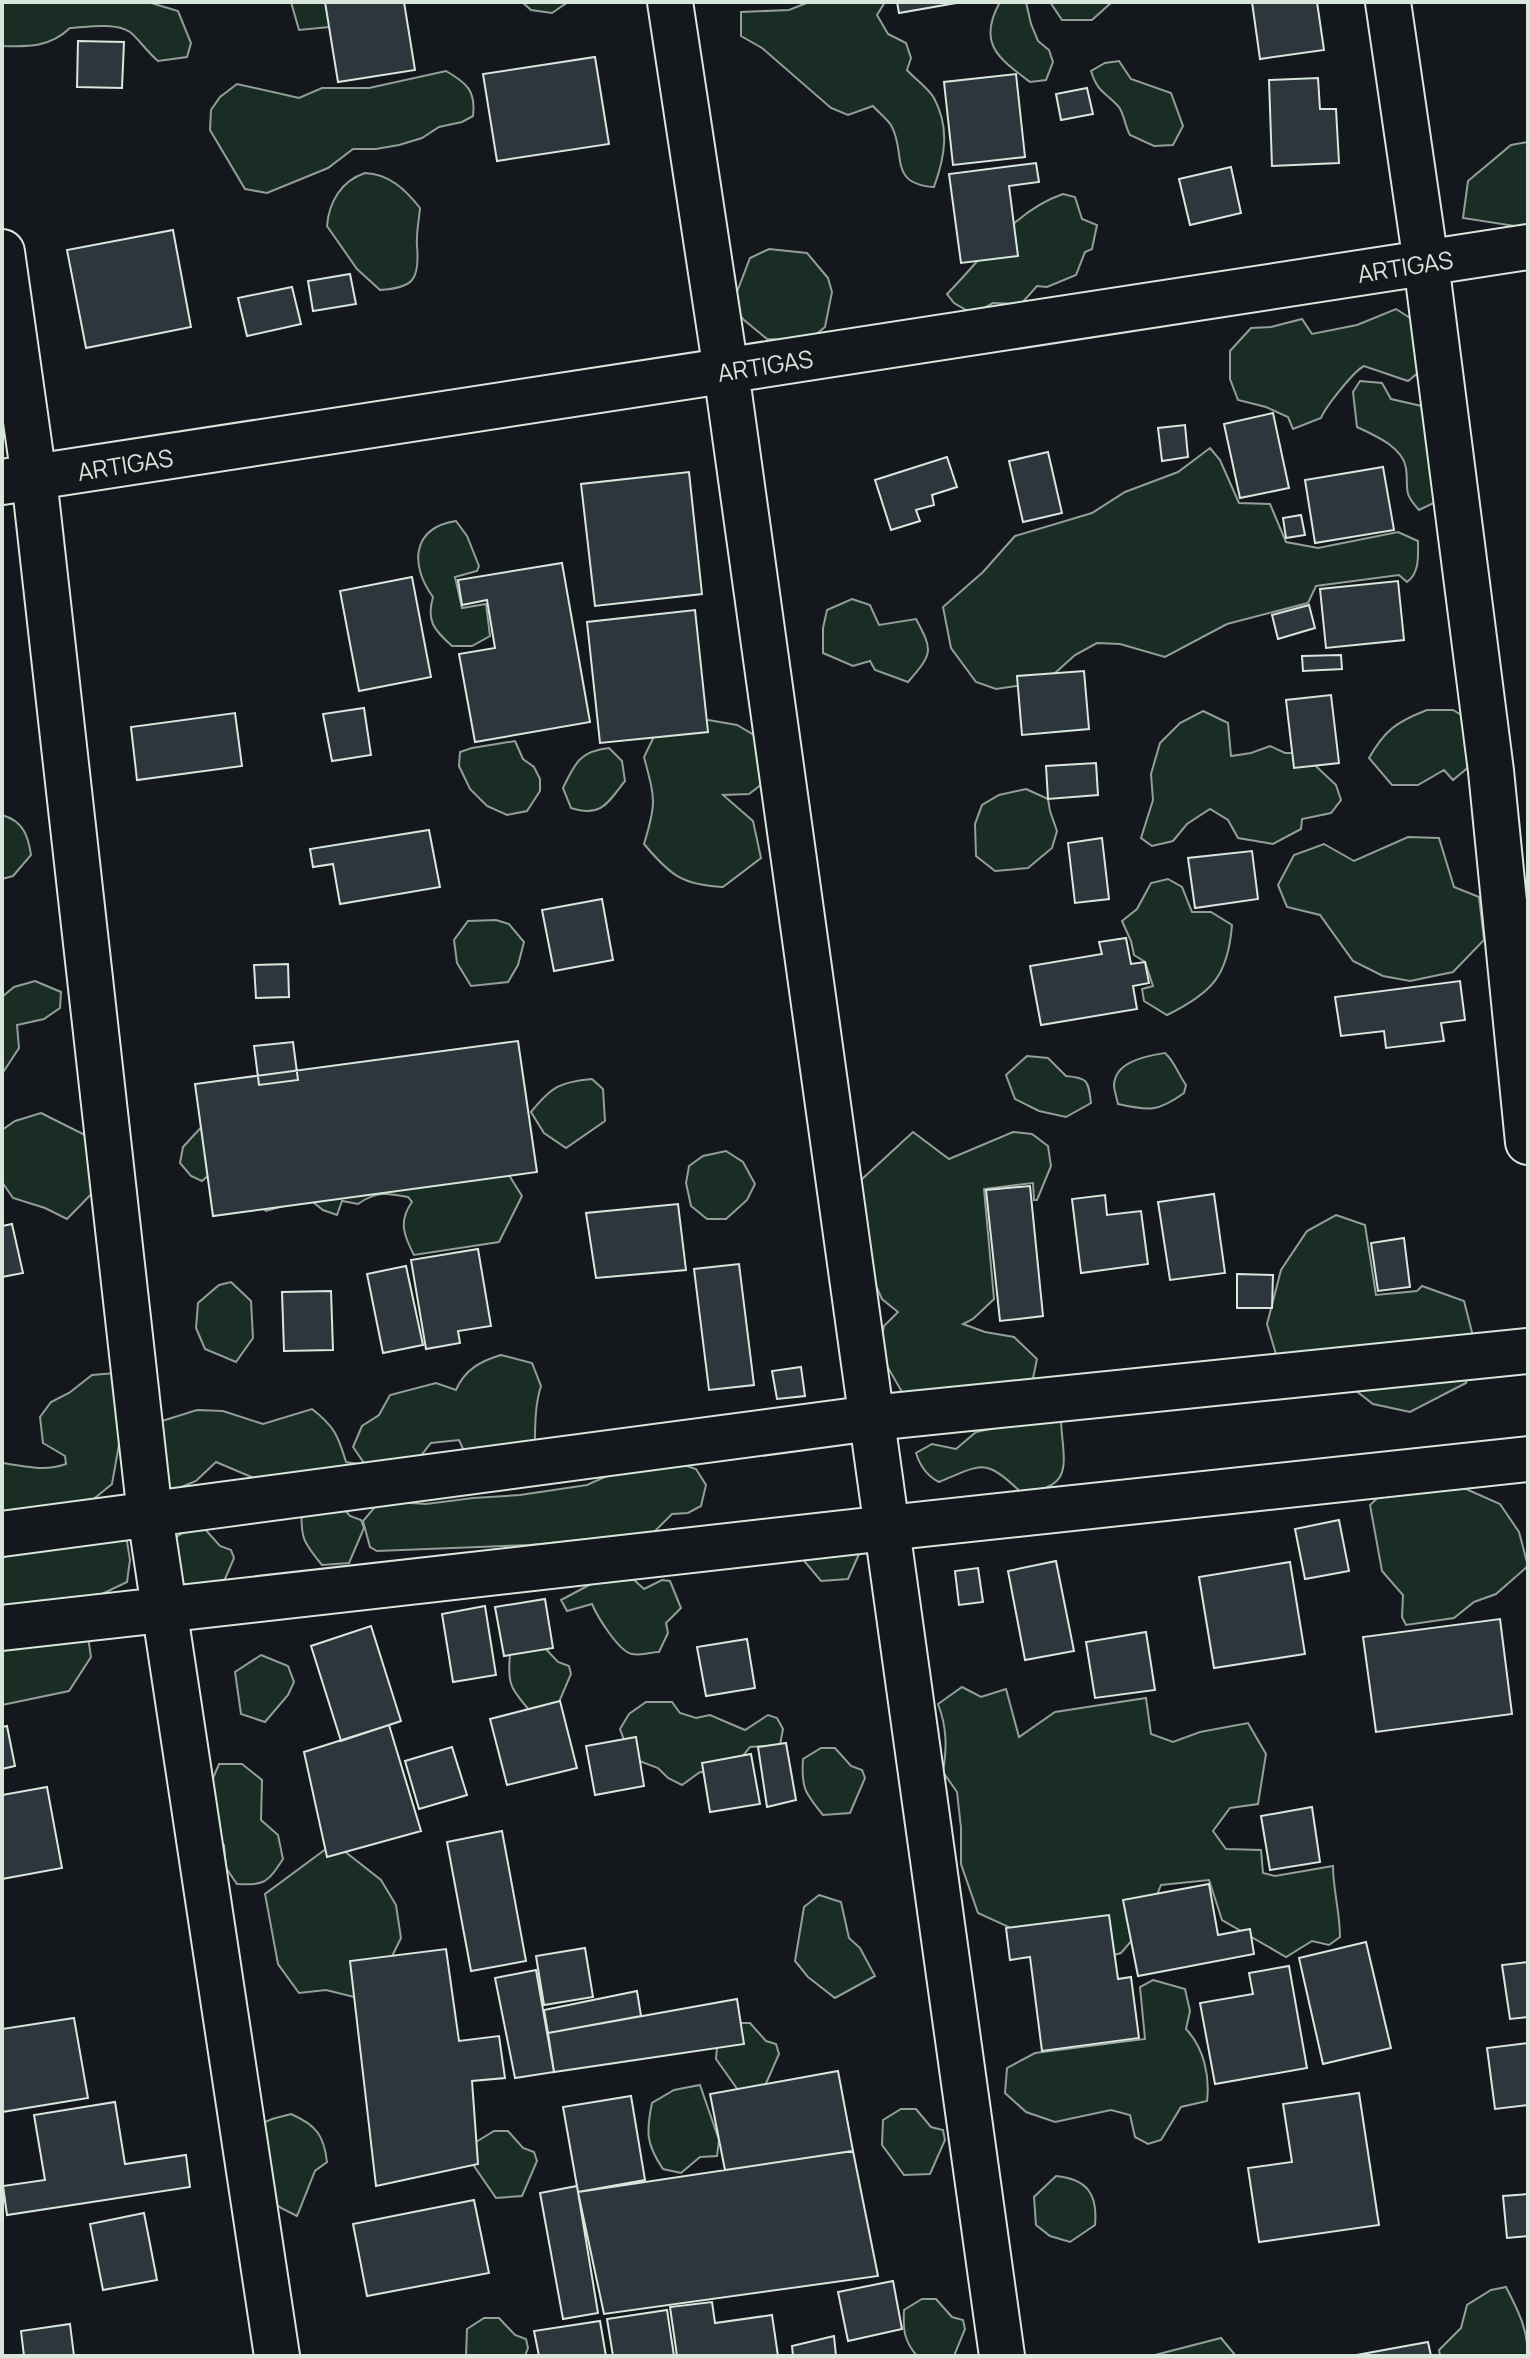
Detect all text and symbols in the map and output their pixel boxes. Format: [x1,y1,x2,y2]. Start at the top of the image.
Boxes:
street label: ARTIGAS [1355,242,1455,290]
street label: ARTIGAS [715,341,815,389]
street label: ARTIGAS [75,440,175,488]

